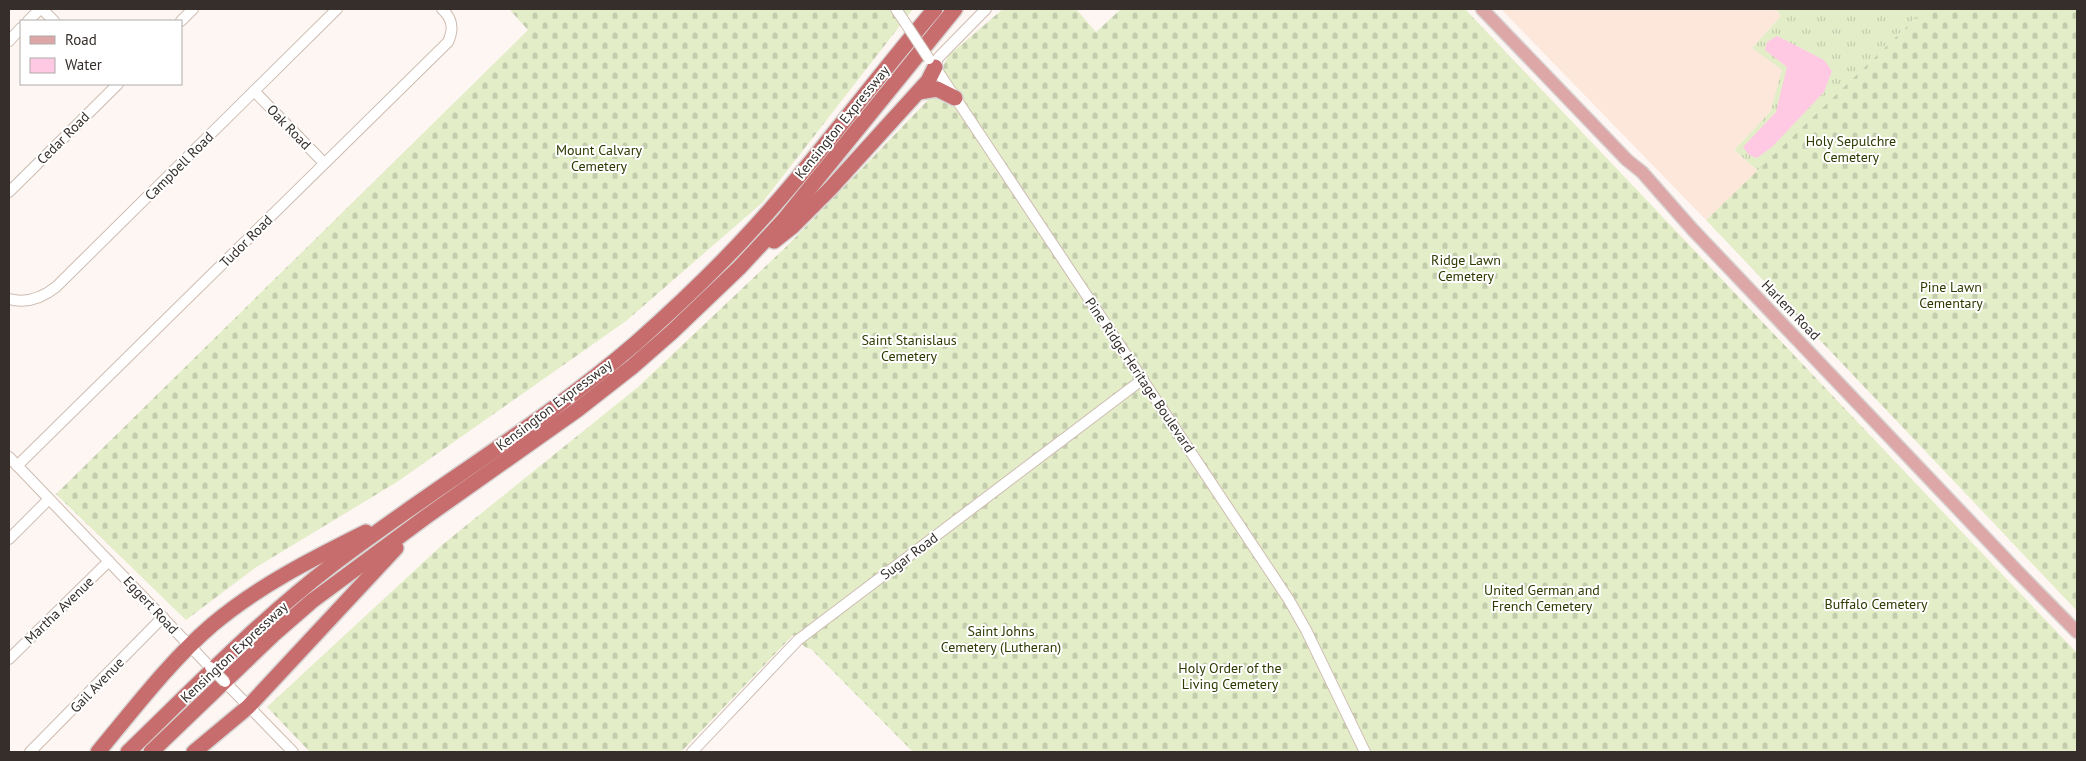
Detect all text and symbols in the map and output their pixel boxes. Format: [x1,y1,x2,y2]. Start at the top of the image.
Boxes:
legend [20,20,182,85]
text: Road [65,30,97,49]
text: Water [65,55,102,74]
street label: Kensington Expressway [791,61,894,182]
street label: Oak Road [263,101,315,153]
street label: Cedar Road [33,108,93,168]
street label: Campbell Road [141,128,217,204]
park label: Holy Sepulchre Cemetery [1806,132,1896,166]
park label: Mount Calvary Cemetery [556,141,642,175]
street label: Tudor Road [216,211,276,271]
park label: Ridge Lawn Cemetery [1431,251,1501,285]
street label: Harlem Road [1758,276,1824,344]
park label: Pine Lawn Cementary [1919,278,1983,312]
street label: Pine Ridge Heritage Boulevard [1081,294,1199,456]
park label: Saint Stanislaus Cemetery [861,331,957,365]
street label: Kensington Expressway [492,355,616,455]
street label: Sugar Road [877,528,941,584]
street label: Martha Avenue [21,572,97,648]
street label: Eggert Road [120,572,182,638]
park label: United German and French Cemetery [1484,581,1600,615]
park label: Buffalo Cemetery [1824,595,1928,613]
street label: Kensington Expressway [176,597,292,707]
park label: Saint Johns Cemetery (Lutheran) [941,622,1061,656]
street label: Gail Avenue [66,653,128,717]
park label: Holy Order of the Living Cemetery [1178,659,1282,693]

